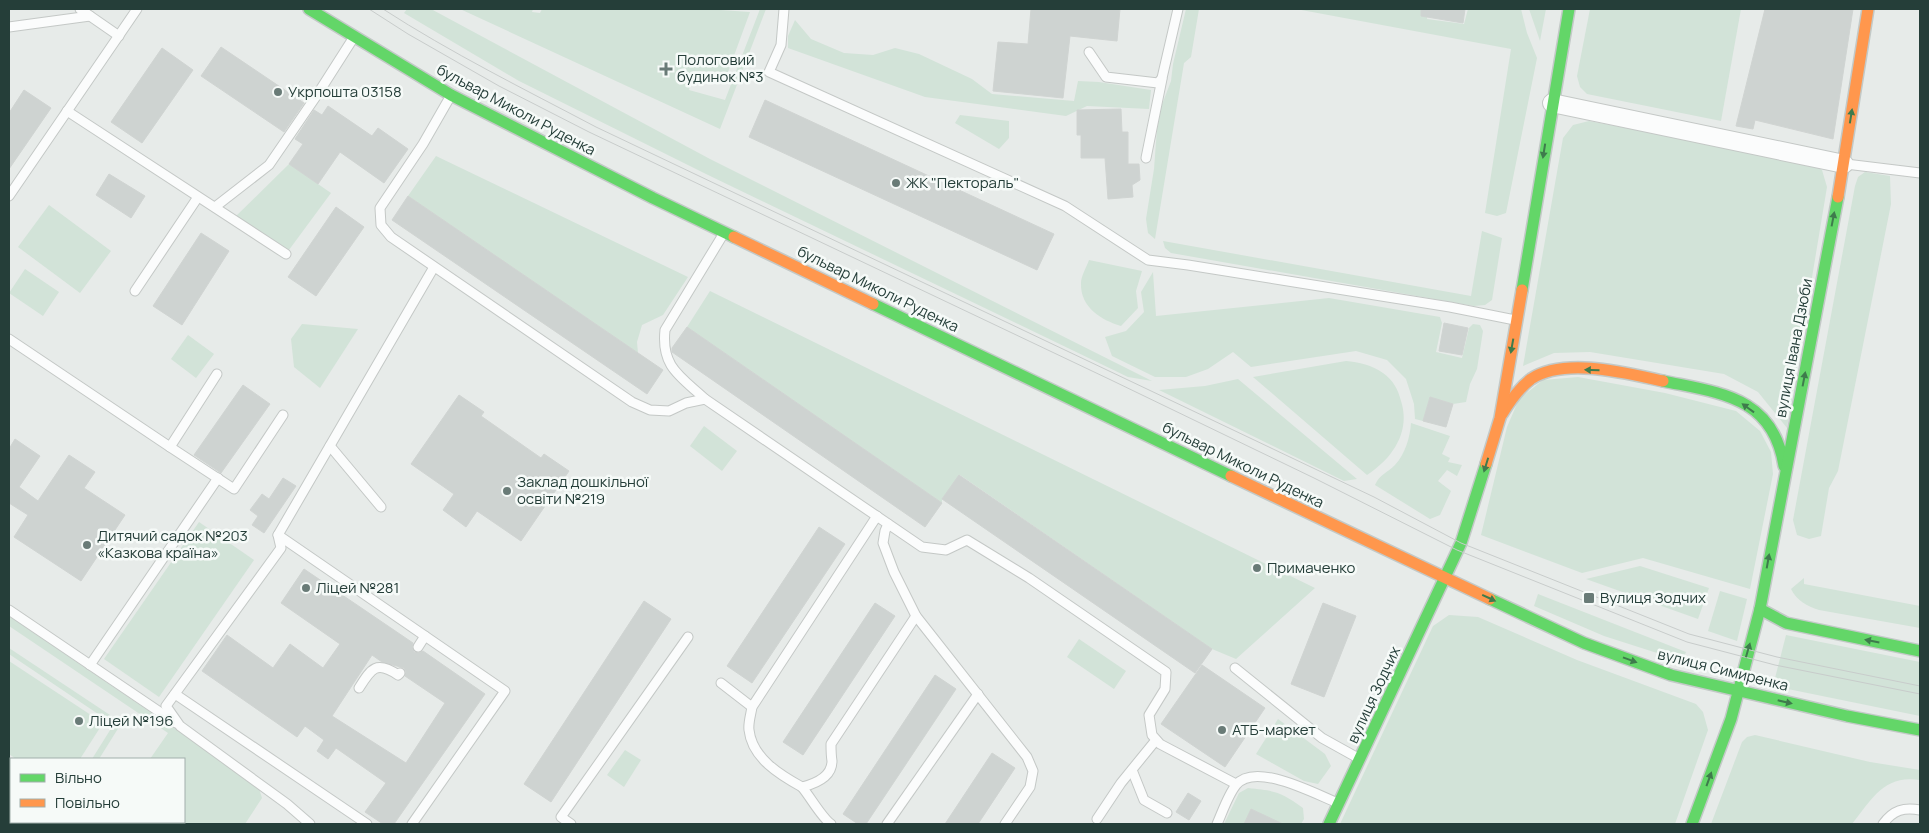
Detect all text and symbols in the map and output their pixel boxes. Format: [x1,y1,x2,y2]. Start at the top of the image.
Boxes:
place label: Пологовий будинок №3 [677,49,764,87]
street label: бульвар Миколи Руденка [433,59,599,160]
marker: Пологовий будинок №3 [659,62,673,76]
place label: Укрпошта 03158 [288,81,402,102]
marker: Укрпошта 03158 [272,86,284,98]
one-way arrow [1848,108,1856,124]
one-way arrow [1539,143,1547,159]
place label: ЖК "Пектораль" [906,172,1019,193]
marker: ЖК "Пектораль" [890,177,902,189]
one-way arrow [1830,211,1838,227]
street label: бульвар Миколи Руденка [794,240,962,337]
street label: вулиця Івана Дзюби [1770,277,1817,419]
one-way arrow [1507,338,1515,354]
one-way arrow [1584,365,1600,373]
one-way arrow [1800,370,1808,386]
one-way arrow [1741,403,1755,413]
street label: бульвар Миколи Руденка [1159,416,1327,513]
one-way arrow [1482,457,1490,472]
place label: Заклад дошкільної освіти №219 [517,471,649,509]
marker: Заклад дошкільної освіти №219 [501,485,513,497]
place label: Дитячий садок №203 «Казкова країна» [97,525,248,563]
marker: Дитячий садок №203 «Казкова країна» [81,539,93,551]
one-way arrow [1764,552,1772,568]
place label: Примаченко [1267,557,1356,578]
marker: Примаченко [1251,562,1263,574]
place label: Ліцей №281 [316,577,399,598]
marker: Ліцей №281 [300,582,312,594]
place label: Вулиця Зодчих [1600,587,1706,608]
marker: Вулиця Зодчих [1582,591,1596,605]
one-way arrow [1482,594,1496,602]
one-way arrow [1864,637,1880,645]
one-way arrow [1744,642,1752,657]
street label: вулиця Зодчих [1342,643,1405,747]
street label: вулиця Симиренка [1656,643,1791,696]
one-way arrow [1622,656,1637,664]
one-way arrow [1778,698,1793,706]
place label: Ліцей №196 [89,710,174,731]
marker: Ліцей №196 [73,715,85,727]
place label: АТБ-маркет [1232,719,1316,740]
marker: АТБ-маркет [1216,724,1228,736]
legend [10,758,185,823]
text: Вільно [55,767,102,788]
one-way arrow [1706,771,1713,786]
text: Повільно [55,792,120,813]

